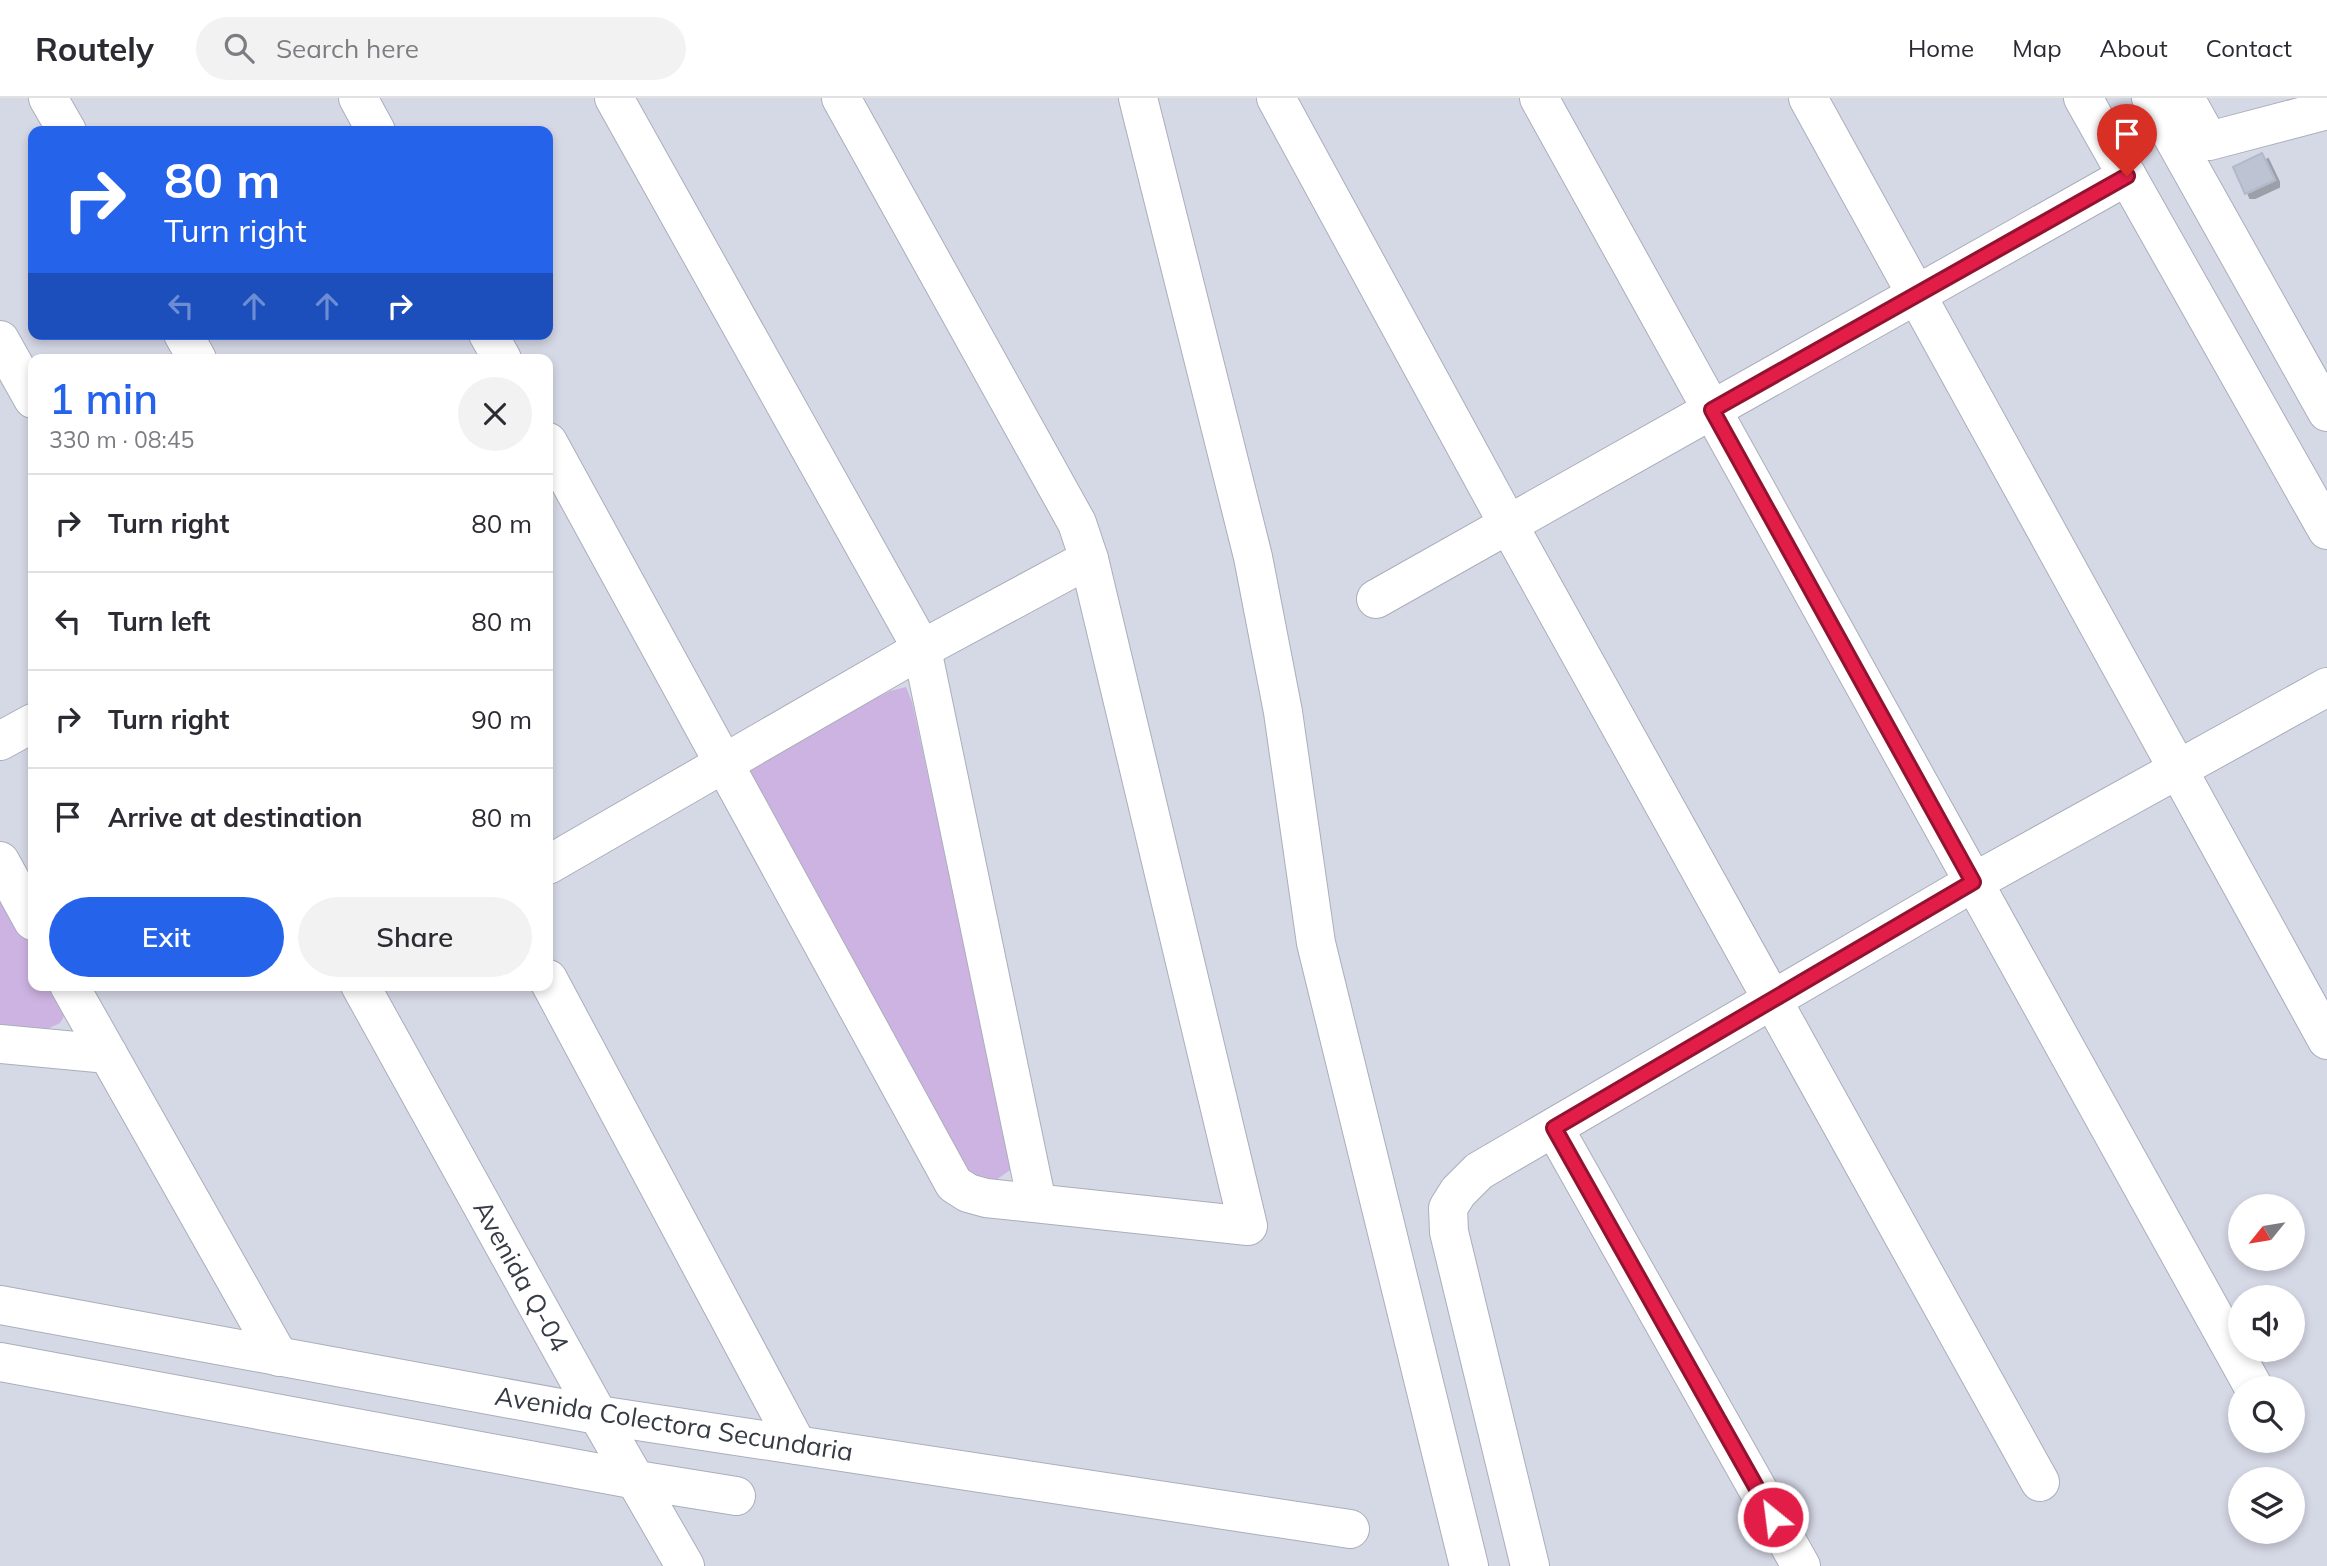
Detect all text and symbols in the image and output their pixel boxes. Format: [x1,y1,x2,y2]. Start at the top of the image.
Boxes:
search box [196,17,686,80]
text: Routely [35,28,154,69]
icon: search [220,29,258,67]
text: Search here [276,32,419,65]
text: Home [1908,33,1974,63]
text: Map [2012,33,2062,63]
text: About [2100,33,2168,63]
text: Contact [2206,33,2292,63]
pin [2097,104,2157,176]
icon: arrive [2108,115,2146,153]
text: 80 m [164,149,280,210]
icon: right [49,154,140,245]
text: Turn right [164,210,307,250]
icon: left [162,287,200,325]
icon: ahead [235,287,273,325]
icon: ahead [308,287,346,325]
icon: right [381,287,419,325]
text: 1 min [49,372,158,425]
button: close [458,377,532,451]
text: 330 m · 08:45 [49,425,194,454]
icon: right [49,504,87,542]
text: Turn right [108,507,229,540]
text: 80 m [471,507,532,540]
icon: left [49,602,87,640]
text: Turn left [108,605,210,638]
text: 80 m [471,605,532,638]
icon: right [49,700,87,738]
text: Turn right [108,703,229,736]
text: 90 m [471,703,532,736]
icon: arrive [49,798,87,836]
text: Arrive at destination [108,801,363,834]
text: 80 m [471,801,532,834]
button: Exit [49,897,284,977]
button: Share [298,897,532,977]
street label: Avenida Q-04 [466,1194,577,1357]
north arrow [2228,1194,2305,1270]
map controls [2228,1194,2305,1544]
button: sound [2228,1285,2305,1362]
button: search [2228,1376,2305,1453]
street label: Avenida Colectora Secundaria [493,1379,855,1468]
button: layers [2228,1467,2305,1544]
position arrow [1736,1480,1810,1554]

